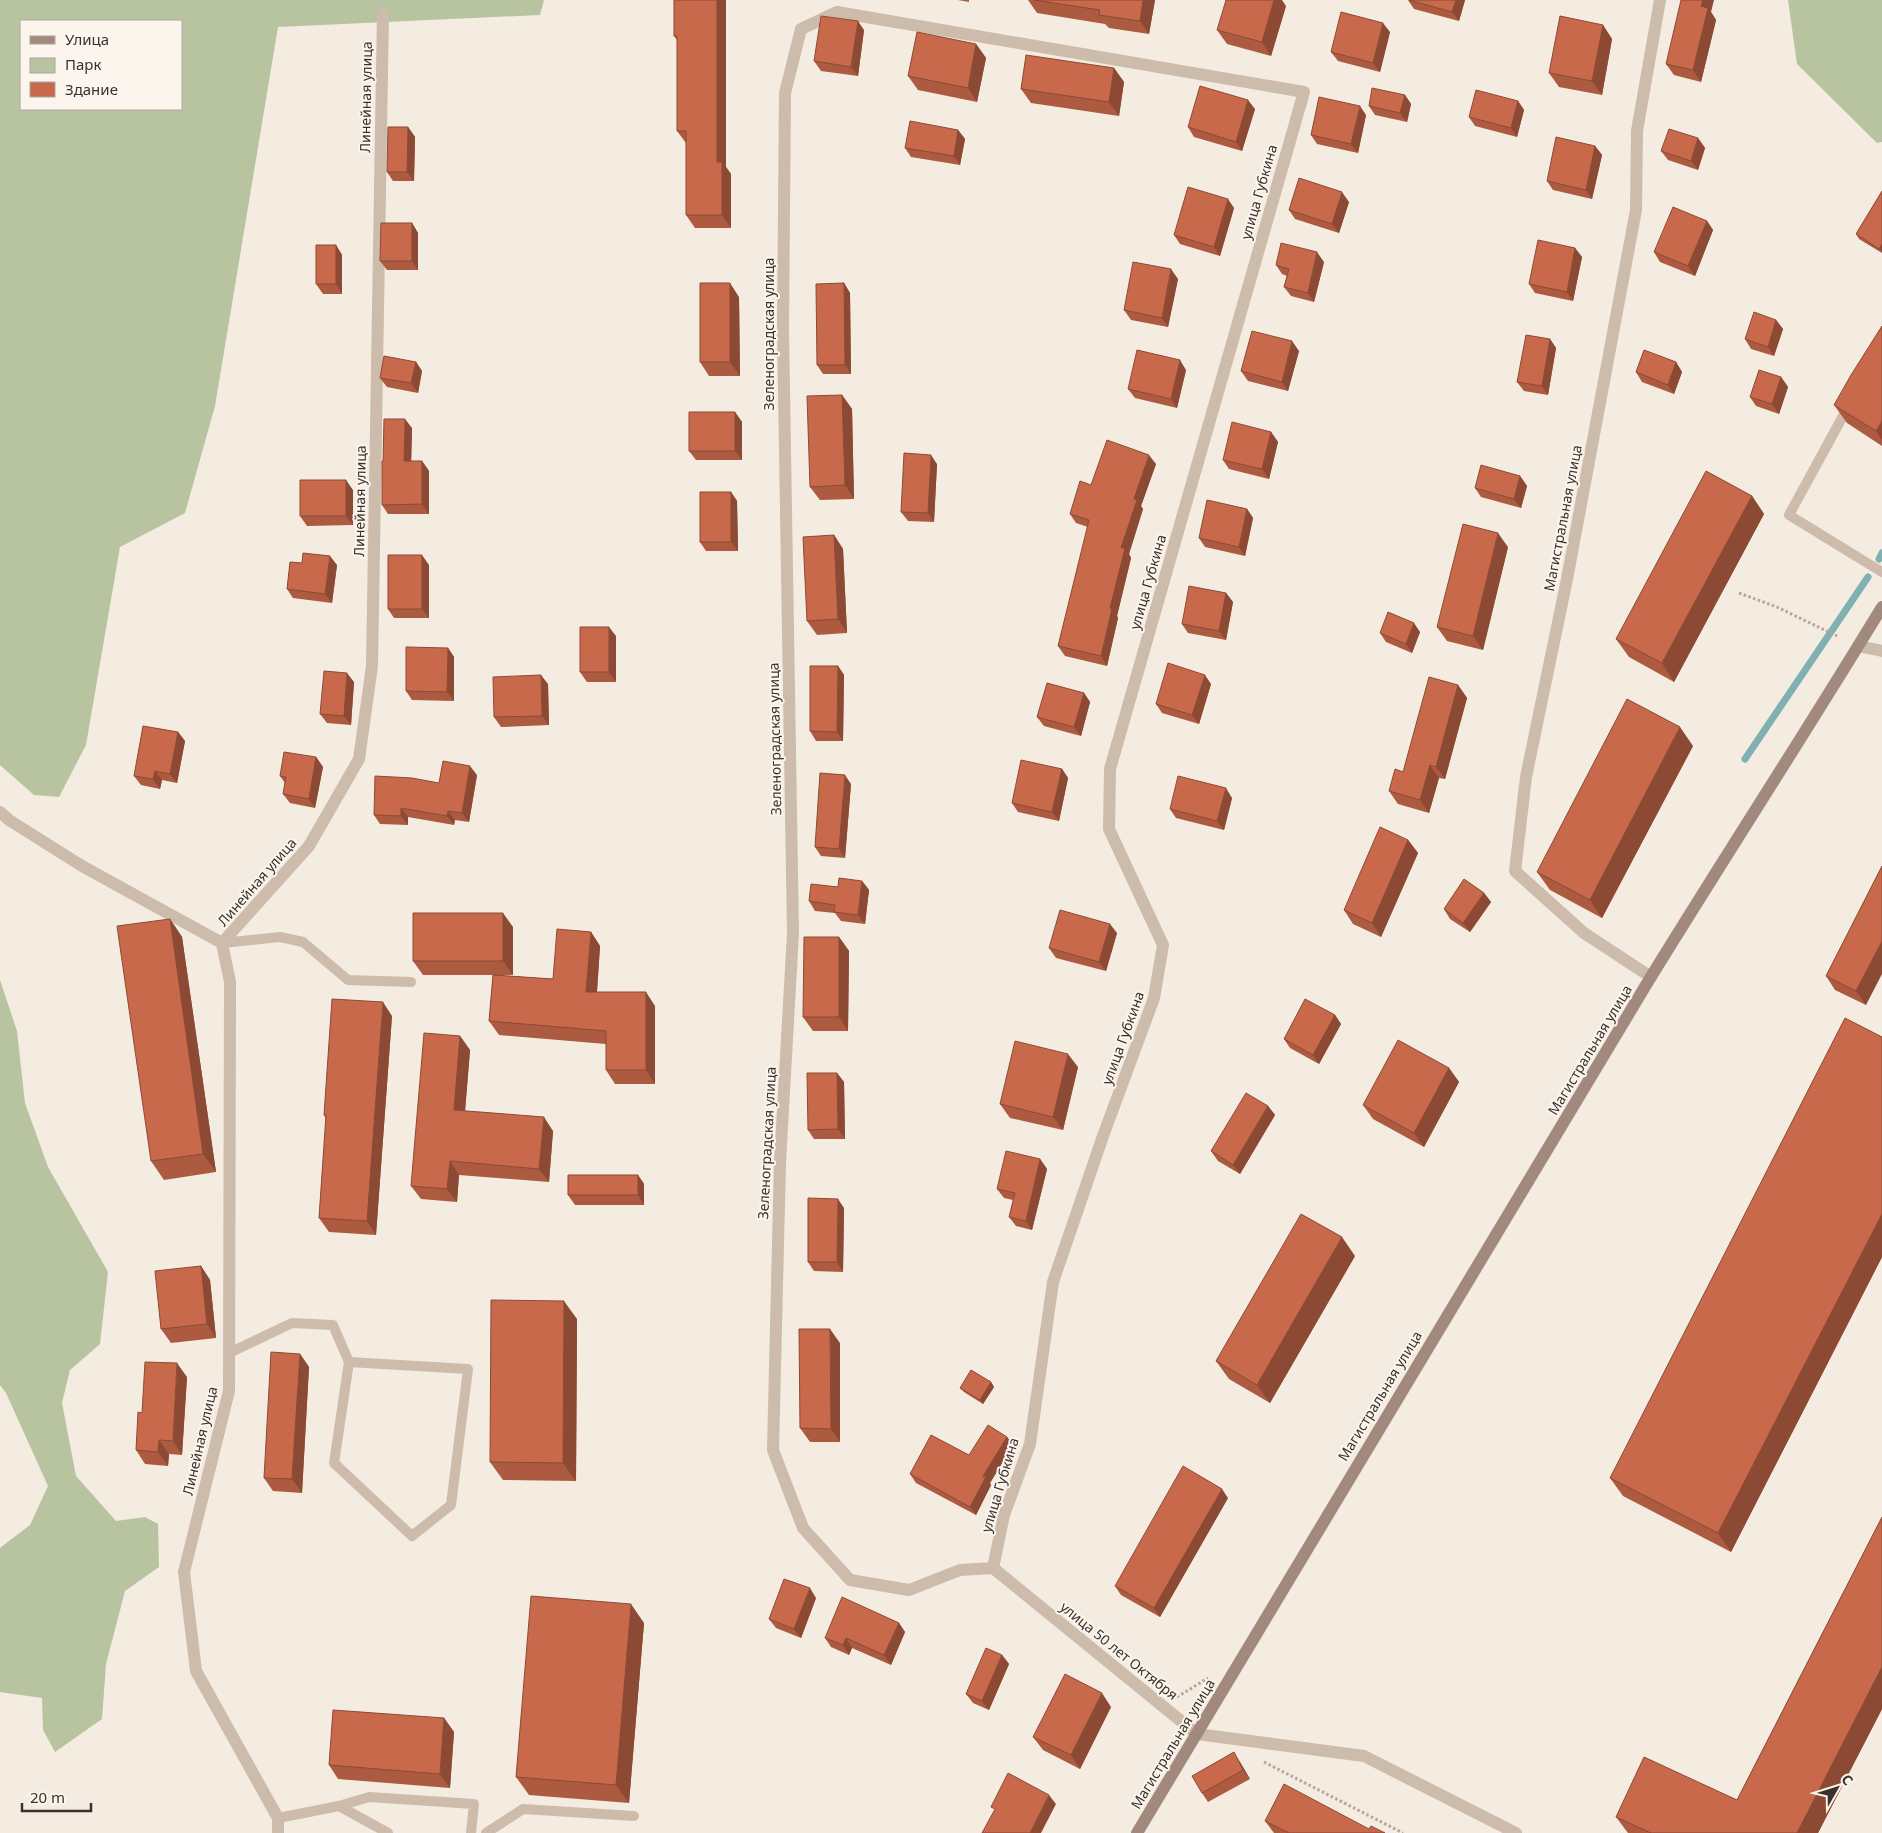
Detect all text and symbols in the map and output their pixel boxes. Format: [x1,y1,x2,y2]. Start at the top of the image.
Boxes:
legend [20,20,182,110]
text: Улица [65,29,109,49]
street label: Линейная улица [355,41,376,153]
text: Парк [65,54,101,74]
text: Здание [65,79,118,99]
street label: улица Губкина [1236,142,1281,242]
street label: Зеленоградская улица [759,258,778,410]
street label: Магистральная улица [1539,443,1586,593]
street label: Линейная улица [349,445,370,557]
street label: улица Губкина [1125,532,1170,632]
street label: Зеленоградская улица [764,662,785,816]
street label: Линейная улица [213,833,300,930]
street label: Магистральная улица [1543,981,1636,1118]
street label: улица Губкина [1097,988,1148,1087]
street label: Зеленоградская улица [753,1066,780,1220]
street label: Магистральная улица [1333,1327,1426,1464]
street label: Линейная улица [178,1385,221,1497]
street label: улица Губкина [976,1435,1023,1535]
street label: улица 50 лет Октября [1056,1597,1182,1704]
street label: Магистральная улица [1126,1675,1219,1812]
north arrow [1812,1763,1862,1813]
text: С [1837,1770,1858,1789]
scale bar [22,1780,91,1812]
text: 20 m [30,1787,65,1807]

